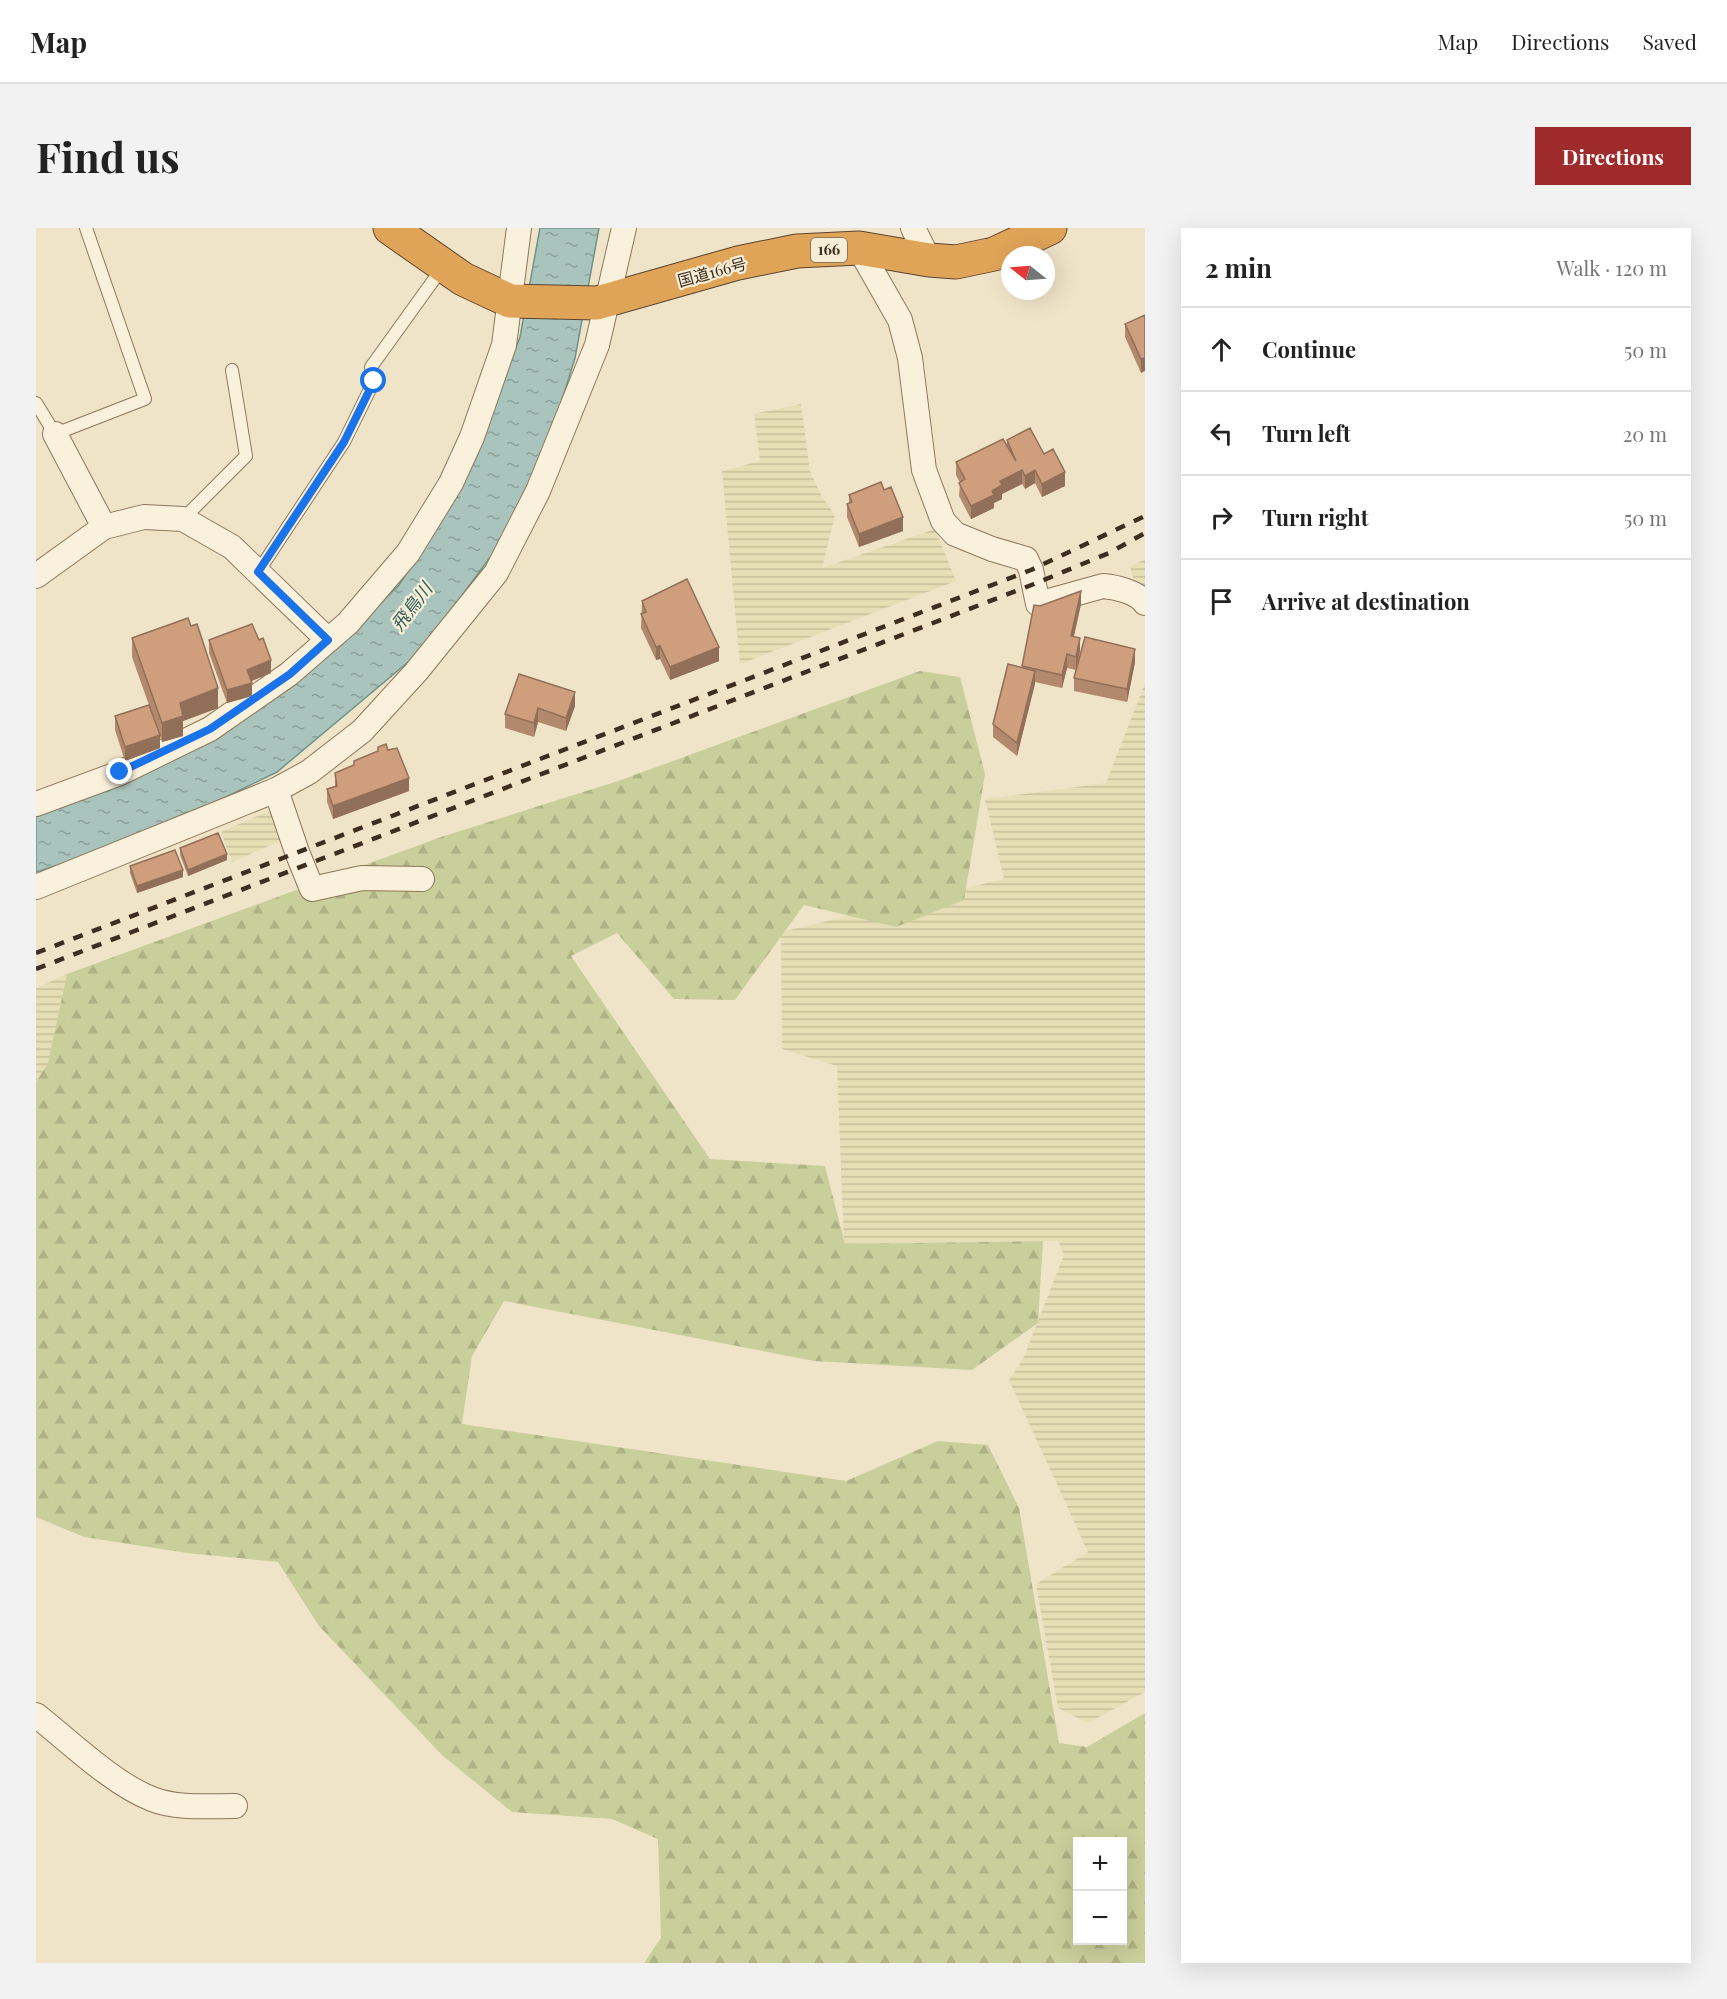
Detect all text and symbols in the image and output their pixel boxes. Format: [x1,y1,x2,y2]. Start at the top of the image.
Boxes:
text: Map [30,23,87,60]
text: Map [1437,27,1478,55]
text: Directions [1511,27,1609,55]
text: Saved [1642,27,1697,55]
button: Directions [1535,127,1691,185]
text: Find us [36,128,180,184]
road number: 166 [811,238,847,262]
north arrow [1001,246,1055,300]
text: 2 min [1205,250,1272,285]
street label: 国道166号 [675,252,749,291]
text: Walk · 120 m [1557,254,1667,281]
icon: ahead [1205,333,1238,366]
text: Continue [1262,334,1356,364]
text: 50 m [1624,336,1667,363]
route start [360,367,386,393]
icon: left [1205,417,1238,450]
text: Turn left [1262,418,1351,448]
text: 20 m [1623,420,1667,447]
icon: right [1205,501,1238,534]
text: Turn right [1262,502,1368,532]
text: 50 m [1624,504,1667,531]
water label: 飛鳥川 [385,576,438,635]
icon: arrive [1205,585,1238,618]
text: Arrive at destination [1262,586,1470,616]
route end [106,758,132,784]
map controls [1073,1837,1127,1945]
button: + [1073,1837,1127,1891]
button: − [1073,1891,1127,1945]

